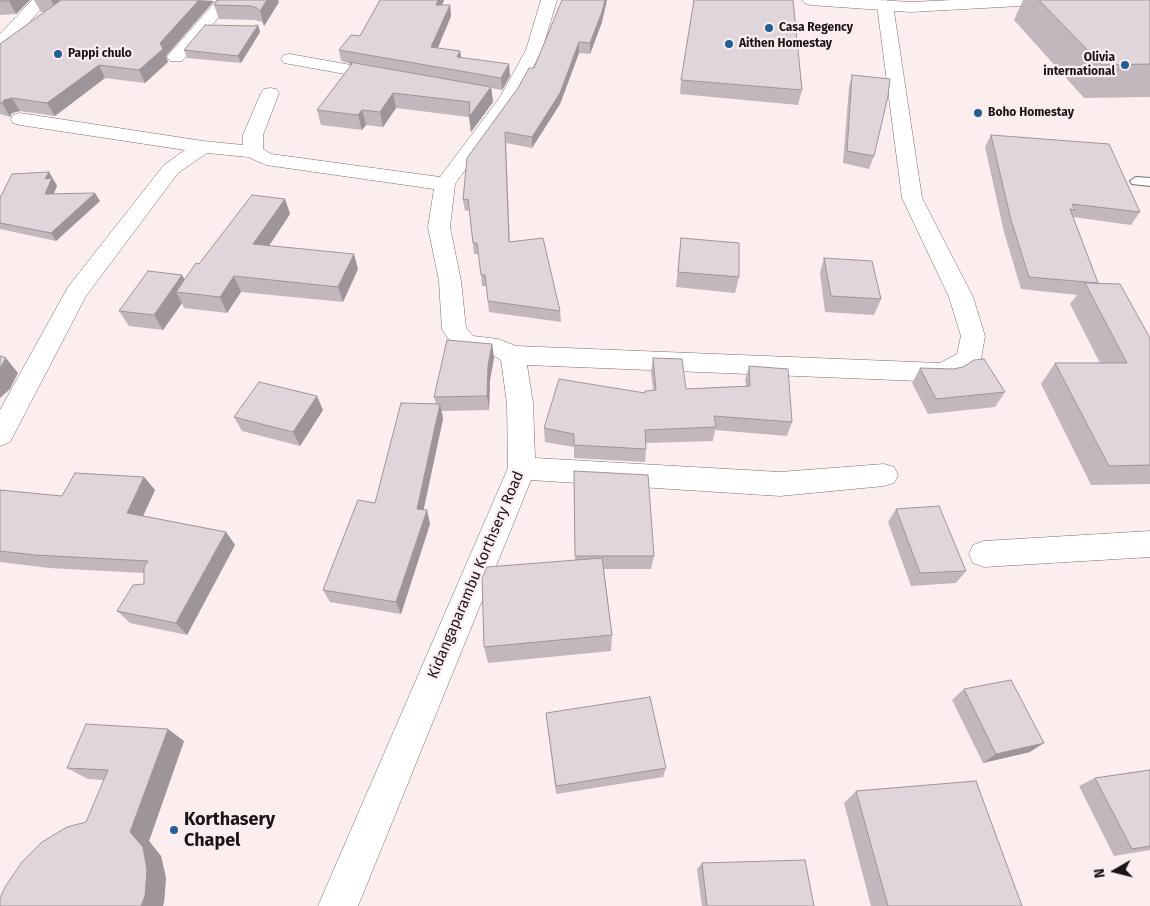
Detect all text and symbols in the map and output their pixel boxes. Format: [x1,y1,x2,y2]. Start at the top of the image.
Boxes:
place label: Casa Regency [779,21,853,35]
marker: Casa Regency [763,22,775,34]
place label: Aithen Homestay [739,37,832,51]
marker: Aithen Homestay [723,38,735,50]
place label: Pappi chulo [68,47,132,61]
marker: Pappi chulo [52,48,64,60]
place label: Olivia international [1043,51,1115,79]
marker: Olivia international [1119,59,1131,71]
place label: Boho Homestay [988,106,1074,120]
marker: Boho Homestay [972,107,984,119]
street label: Kidangaparambu Korthsery Road [424,468,528,682]
place label: Korthasery Chapel [184,809,275,852]
marker: Korthasery Chapel [168,824,180,836]
north arrow [1090,846,1140,896]
text: N [1091,867,1109,879]

